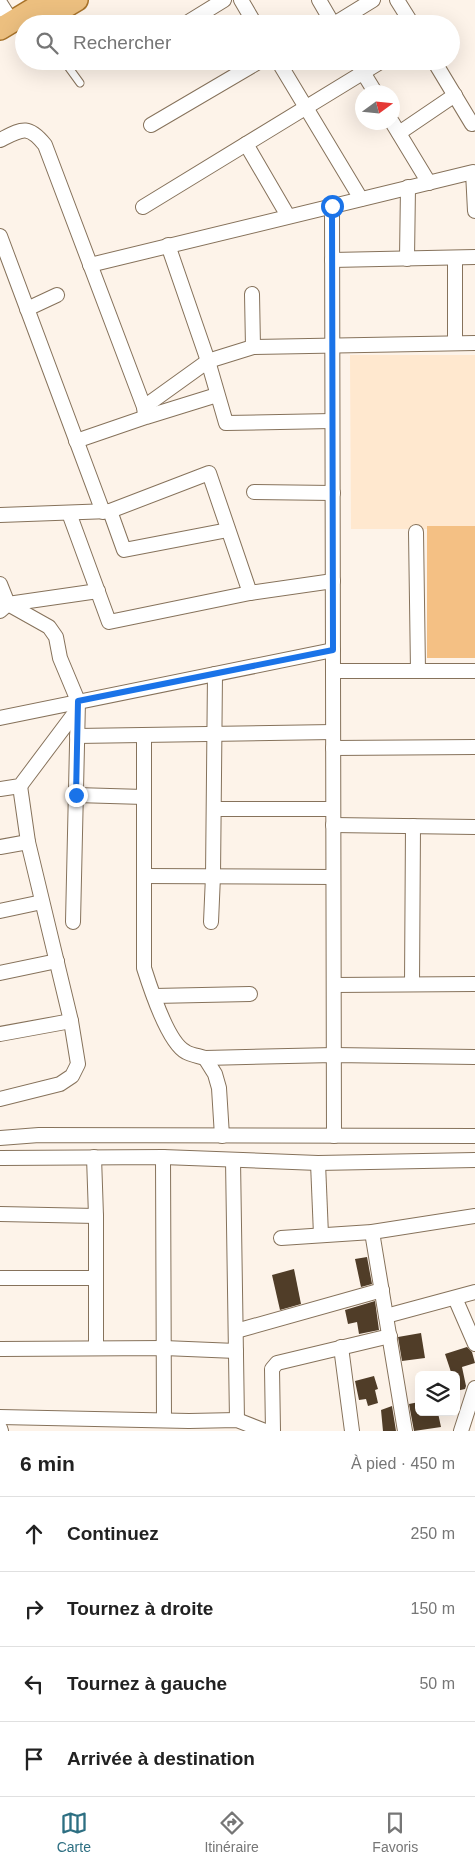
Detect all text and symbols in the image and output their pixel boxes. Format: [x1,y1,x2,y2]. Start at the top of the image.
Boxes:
search box [15,15,460,70]
icon: search [33,29,61,57]
text: Rechercher [73,32,171,53]
north arrow [355,85,400,130]
route start [321,195,344,218]
route end [65,784,88,807]
map controls [415,1371,460,1416]
button: layers [415,1371,460,1416]
text: 6 min [20,1452,75,1475]
text: À pied · 450 m [351,1455,455,1472]
icon: ahead [20,1520,48,1548]
text: Continuez [67,1523,159,1544]
text: 250 m [411,1525,455,1542]
icon: right [20,1595,48,1623]
text: Tournez à droite [67,1598,213,1619]
text: 150 m [411,1600,455,1617]
icon: left [20,1670,48,1698]
text: Tournez à gauche [67,1673,227,1694]
text: 50 m [419,1675,455,1692]
icon: arrive [20,1745,48,1773]
text: Arrivée à destination [67,1748,255,1769]
tab: Carte [57,1809,91,1855]
tab: Itinéraire [204,1809,259,1855]
tab: Favoris [372,1809,418,1855]

